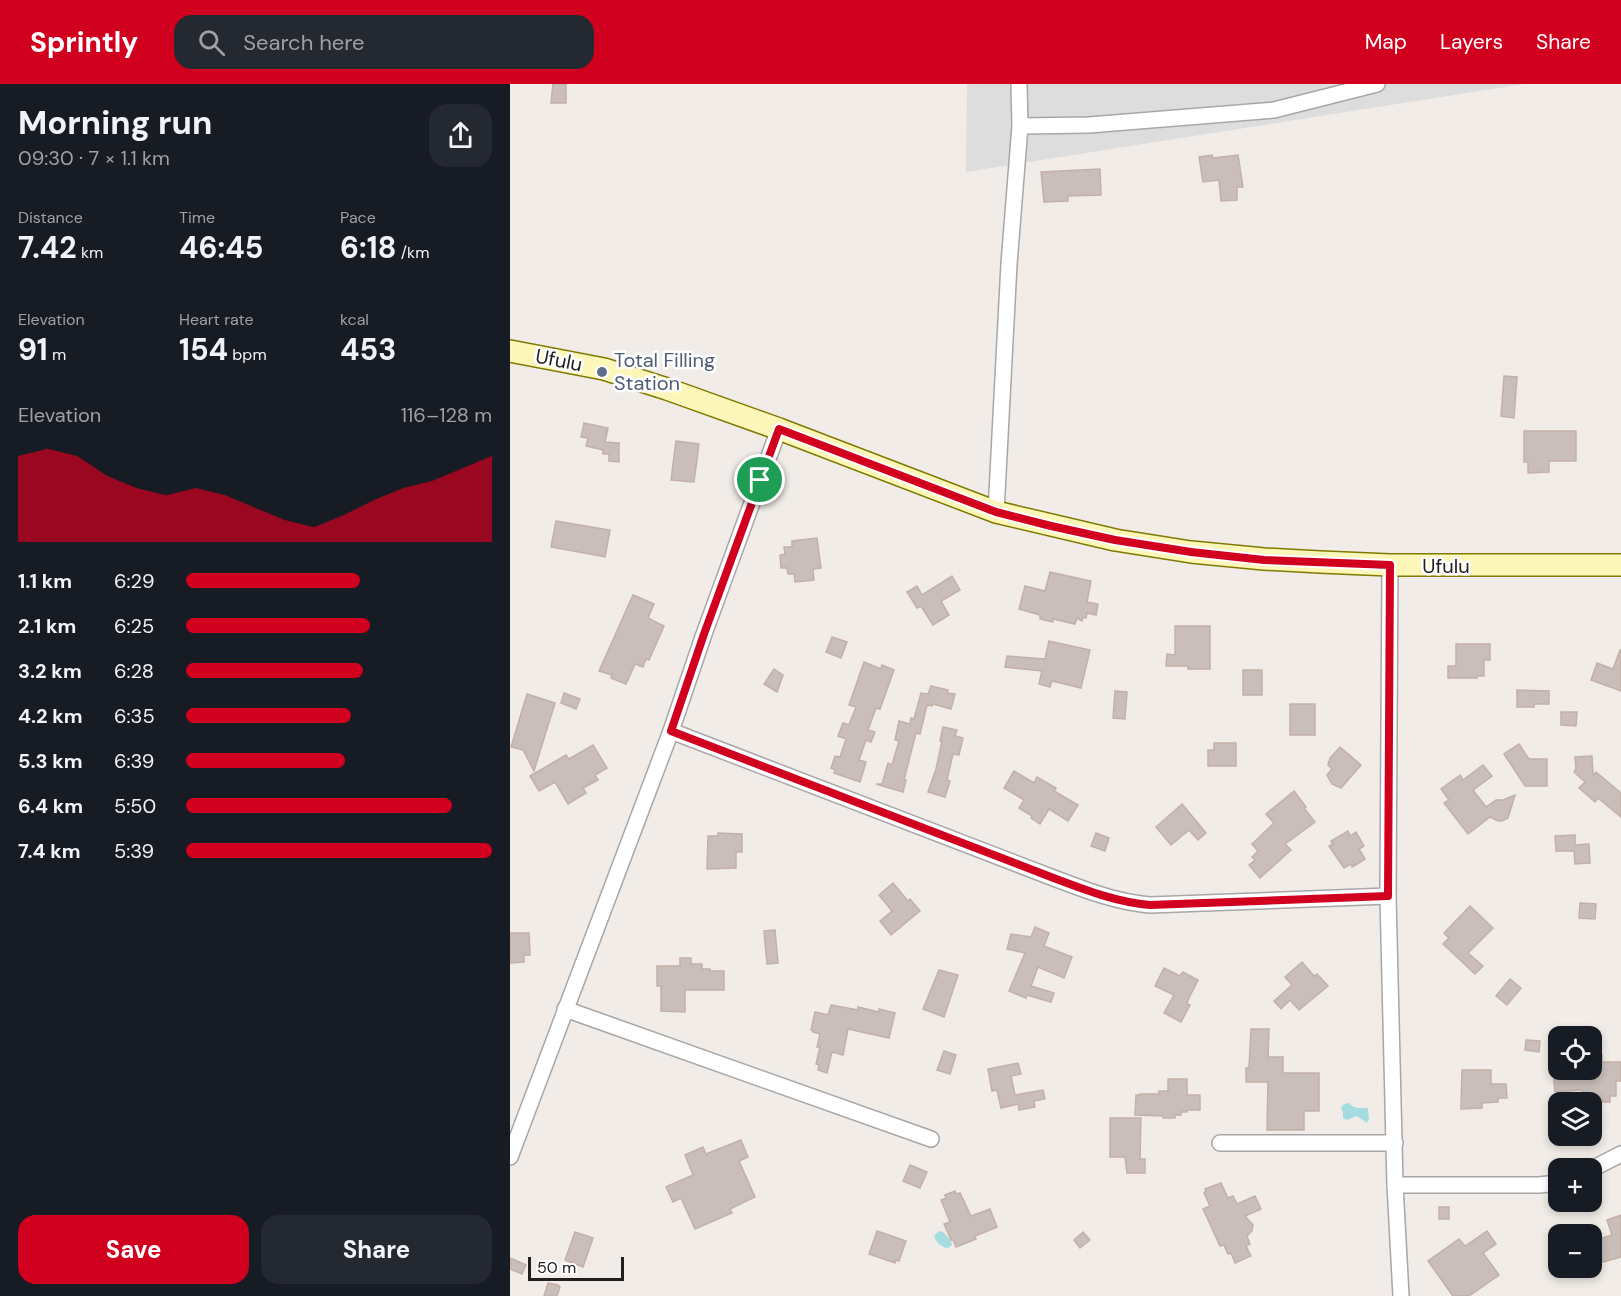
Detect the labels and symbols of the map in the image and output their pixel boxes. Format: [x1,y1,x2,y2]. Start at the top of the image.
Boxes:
street label: Ufulu [533,343,585,377]
place label: Total Filling Station [614,347,715,396]
marker: Total Filling Station [595,365,609,379]
pin [734,454,785,505]
street label: Ufulu [1422,553,1470,579]
scale bar [528,1254,624,1282]

